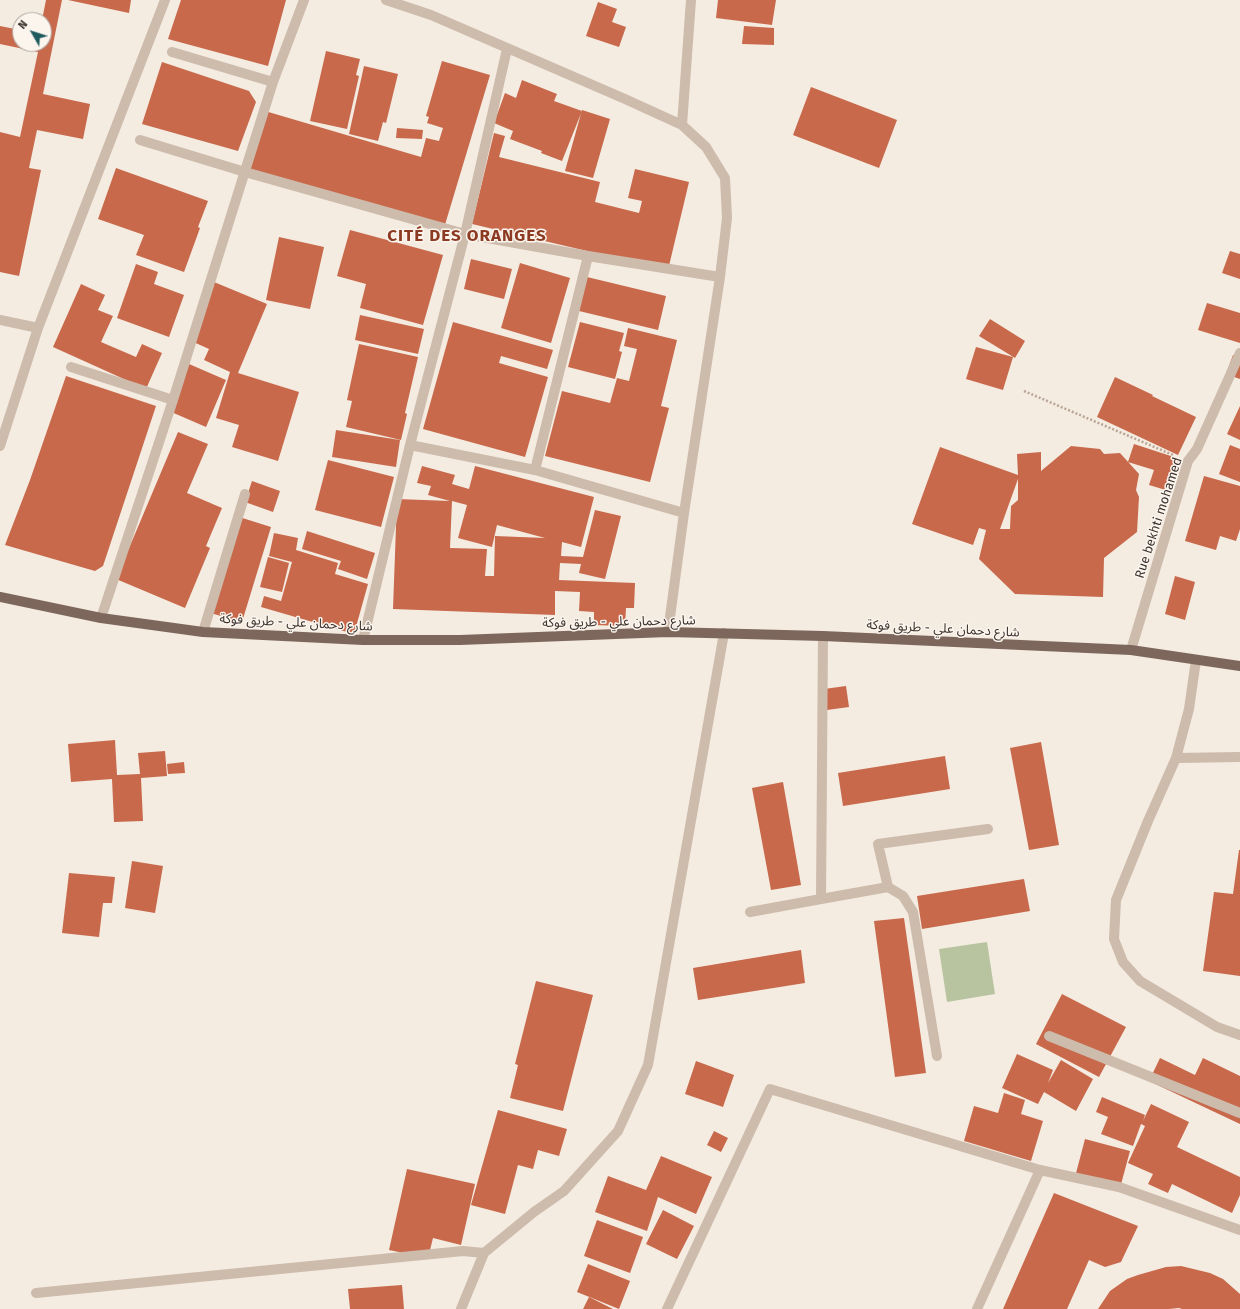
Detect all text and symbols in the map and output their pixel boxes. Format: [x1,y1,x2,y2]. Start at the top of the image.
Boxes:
north arrow [12,12,52,52]
text: N [16,18,30,32]
district label: CITÉ DES ORANGES [387,226,547,246]
street label: Rue bekhti mohamed [1132,456,1186,580]
street label: شارع دحمان علي - طريق فوكة [219,611,373,635]
street label: شارع دحمان علي - طريق فوكة [542,613,696,631]
street label: شارع دحمان علي - طريق فوكة [866,617,1020,641]

